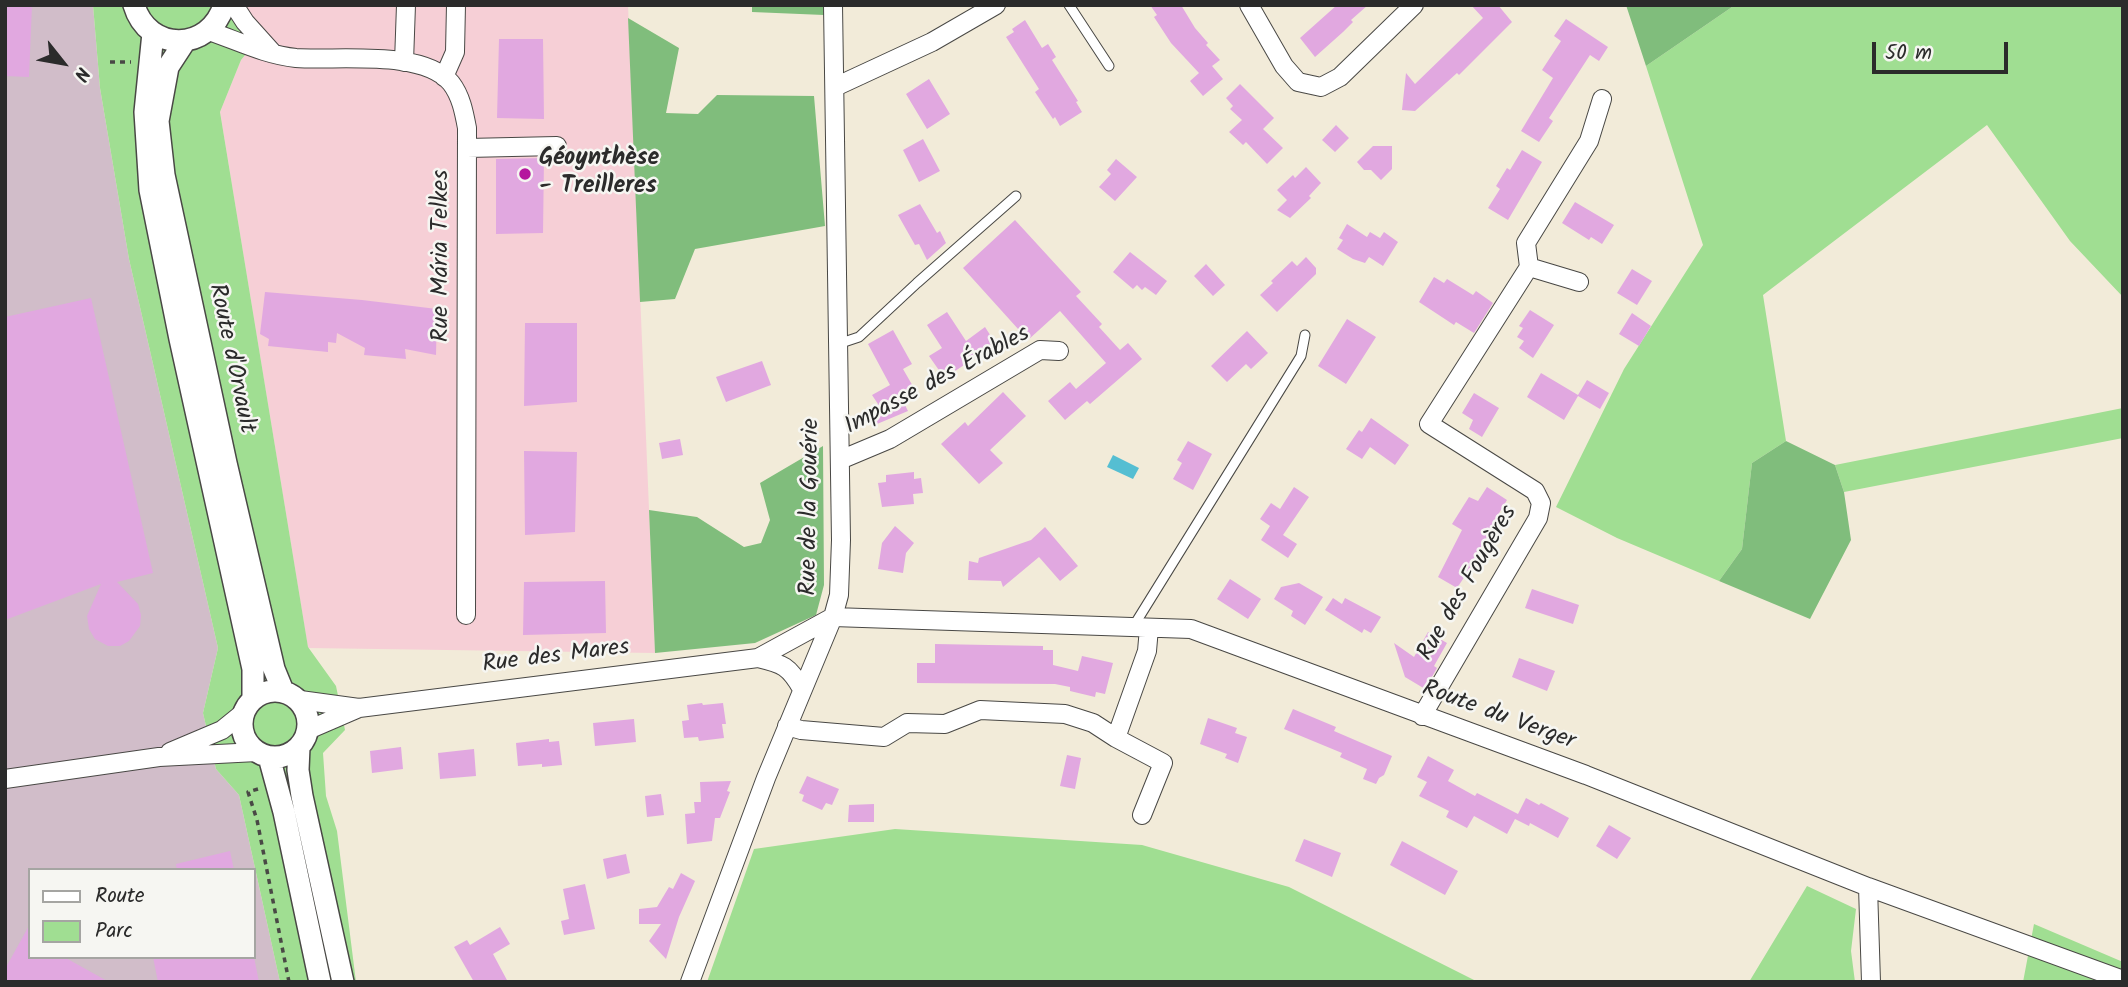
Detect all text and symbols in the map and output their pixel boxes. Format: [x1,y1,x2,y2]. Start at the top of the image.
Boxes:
north arrow [28,28,98,98]
scale bar [1876,28,2012,72]
text: 50 m [1885,37,1932,70]
text: N [65,61,97,87]
place label: Géoynthèse - Treilleres [539,146,659,202]
marker: Géoynthèse - Treilleres [517,166,533,182]
street label: Rue Mária Telkes [429,170,457,342]
street label: Route d'Orvault [200,281,260,437]
street label: Impasse des Érables [841,321,1035,443]
street label: Rue de la Gouérie [796,418,828,596]
street label: Rue des Fougères [1413,501,1525,667]
street label: Rue des Mares [481,635,631,681]
street label: Route du Verger [1417,676,1579,758]
legend [28,868,256,959]
text: Route [95,880,144,913]
text: Parc [95,915,133,948]

